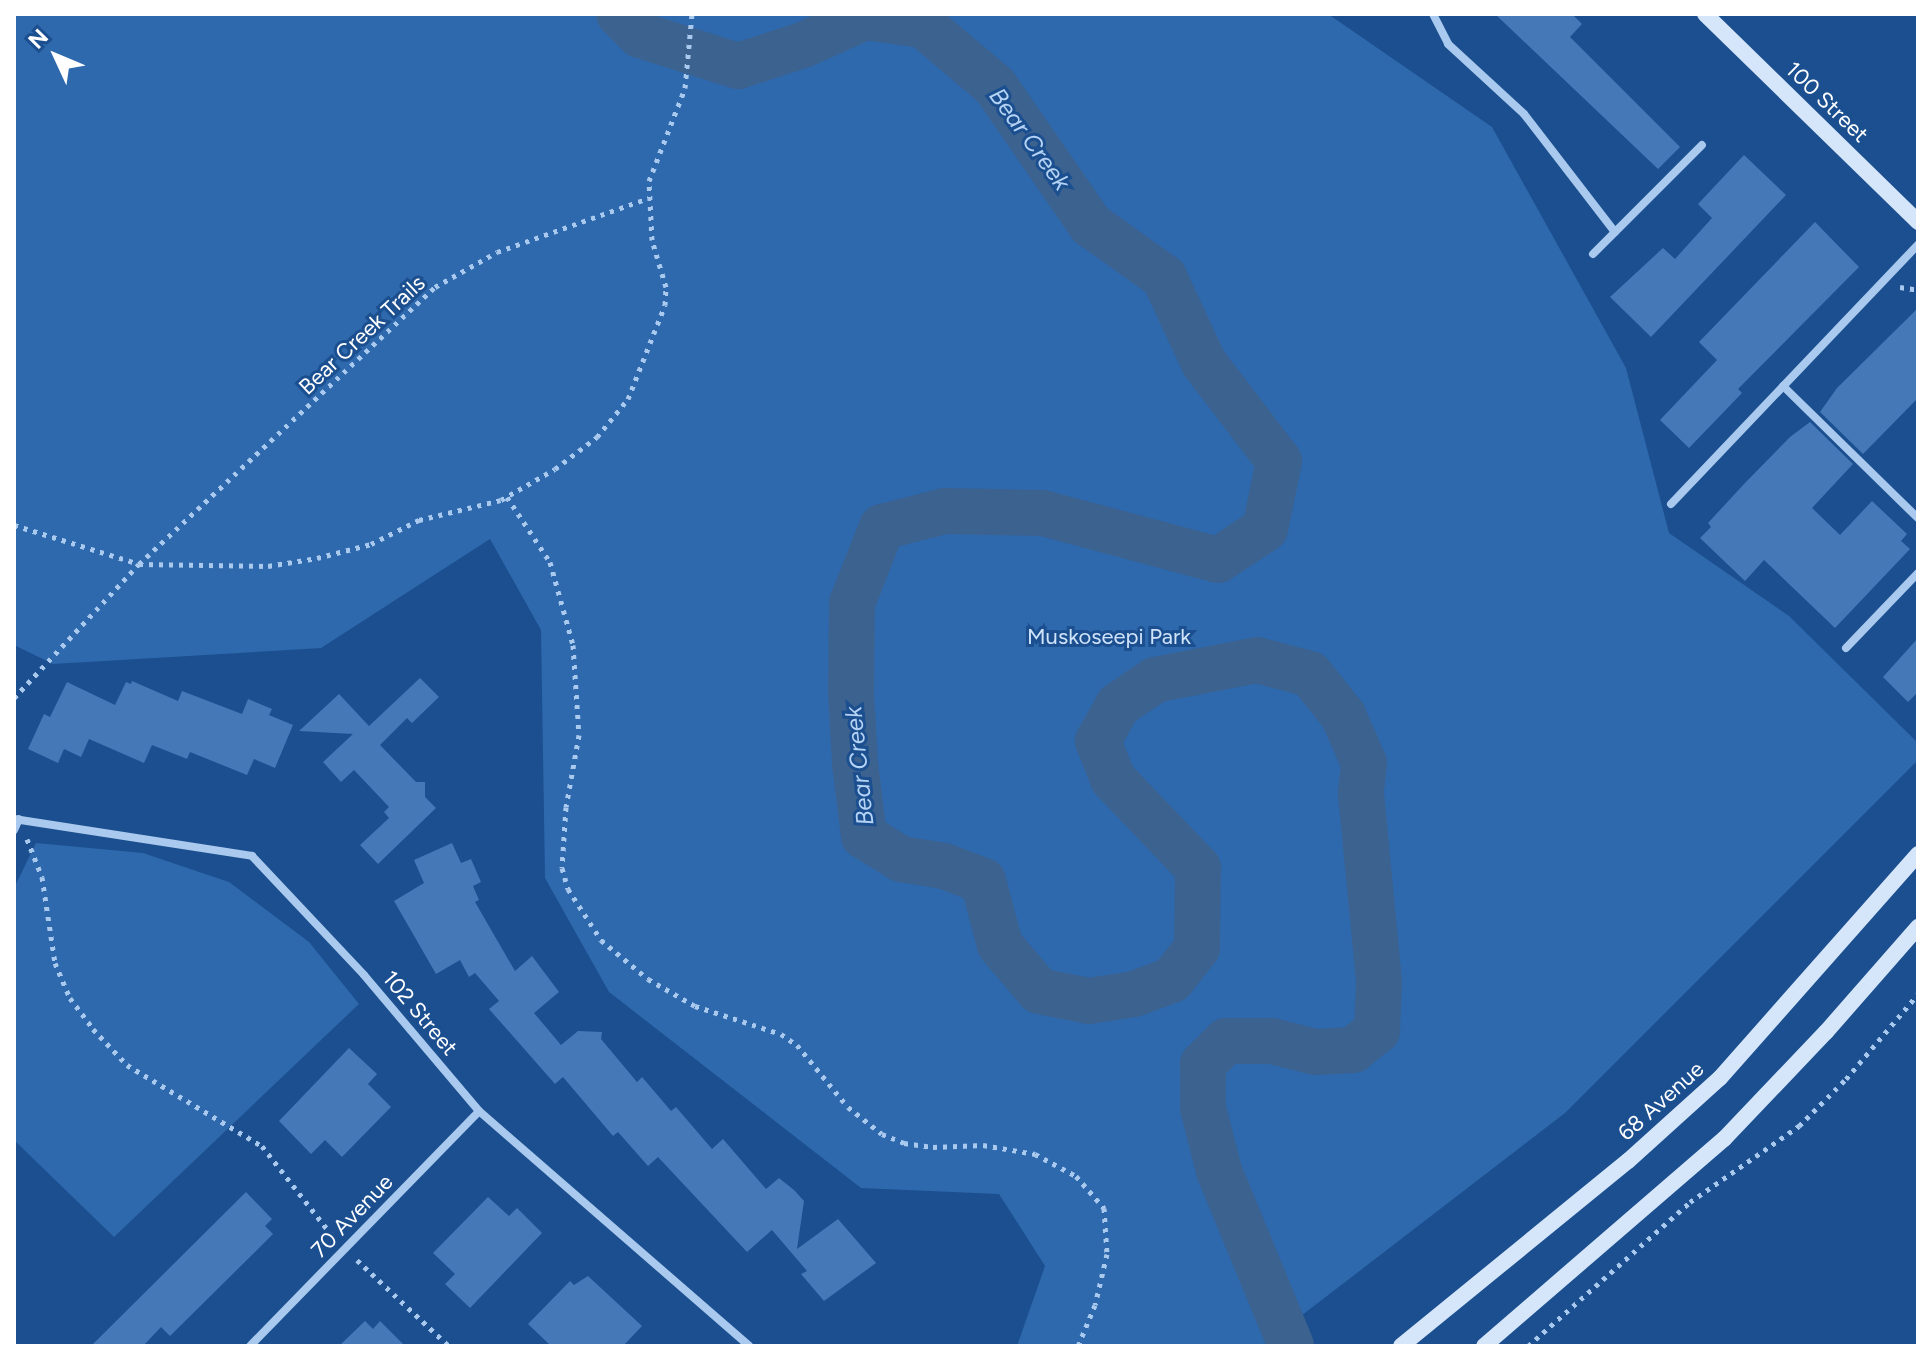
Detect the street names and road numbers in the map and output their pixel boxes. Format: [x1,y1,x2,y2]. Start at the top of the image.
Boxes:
street label: 100 Street [1780,56,1874,148]
street label: Bear Creek Trails [293,270,431,400]
street label: 102 Street [377,965,463,1061]
street label: 68 Avenue [1613,1056,1709,1146]
street label: 70 Avenue [306,1169,398,1263]

